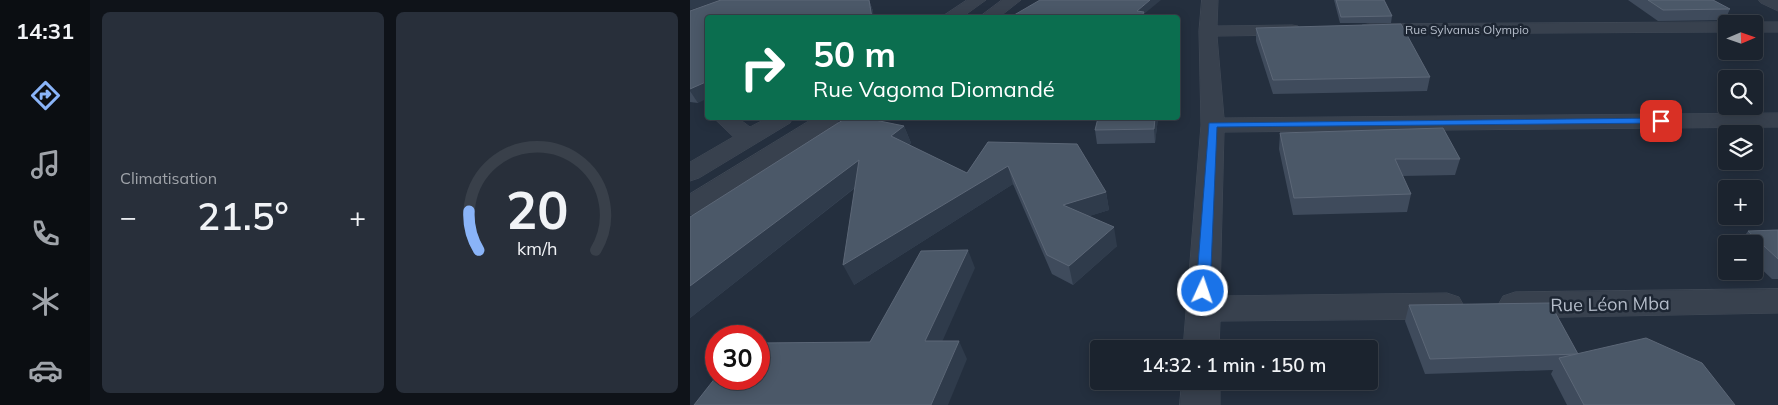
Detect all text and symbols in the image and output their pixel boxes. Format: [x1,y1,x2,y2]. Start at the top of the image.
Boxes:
north arrow [1718,15,1762,60]
map controls [1718,15,1763,280]
text: 14:31 [16,17,74,45]
street label: Rue Sylvanus Olympio [1405,22,1529,37]
text: 50 m [813,32,896,76]
icon: right [730,35,795,100]
button: search [1718,70,1763,115]
text: Rue Vagoma Diomandé [813,75,1055,103]
icon: directions [28,78,63,113]
pin [1640,100,1682,142]
icon: arrive [1647,107,1675,135]
button: layers [1718,125,1763,170]
icon: music [28,147,63,182]
text: Climatisation [120,168,217,188]
text: 20 [506,177,568,242]
button: + [1718,180,1763,225]
text: 21.5° [197,192,289,240]
text: − [120,199,137,234]
text: + [349,199,366,234]
icon: phone [28,216,63,251]
button: − [1718,235,1763,280]
text: km/h [517,237,557,259]
position arrow [1176,264,1228,316]
icon: climate [28,284,63,319]
street label: Rue Léon Mba [1550,291,1670,317]
speed limit sign: 30 [705,325,770,390]
icon: car [28,353,63,388]
text: 14:32 · 1 min · 150 m [1141,353,1327,377]

